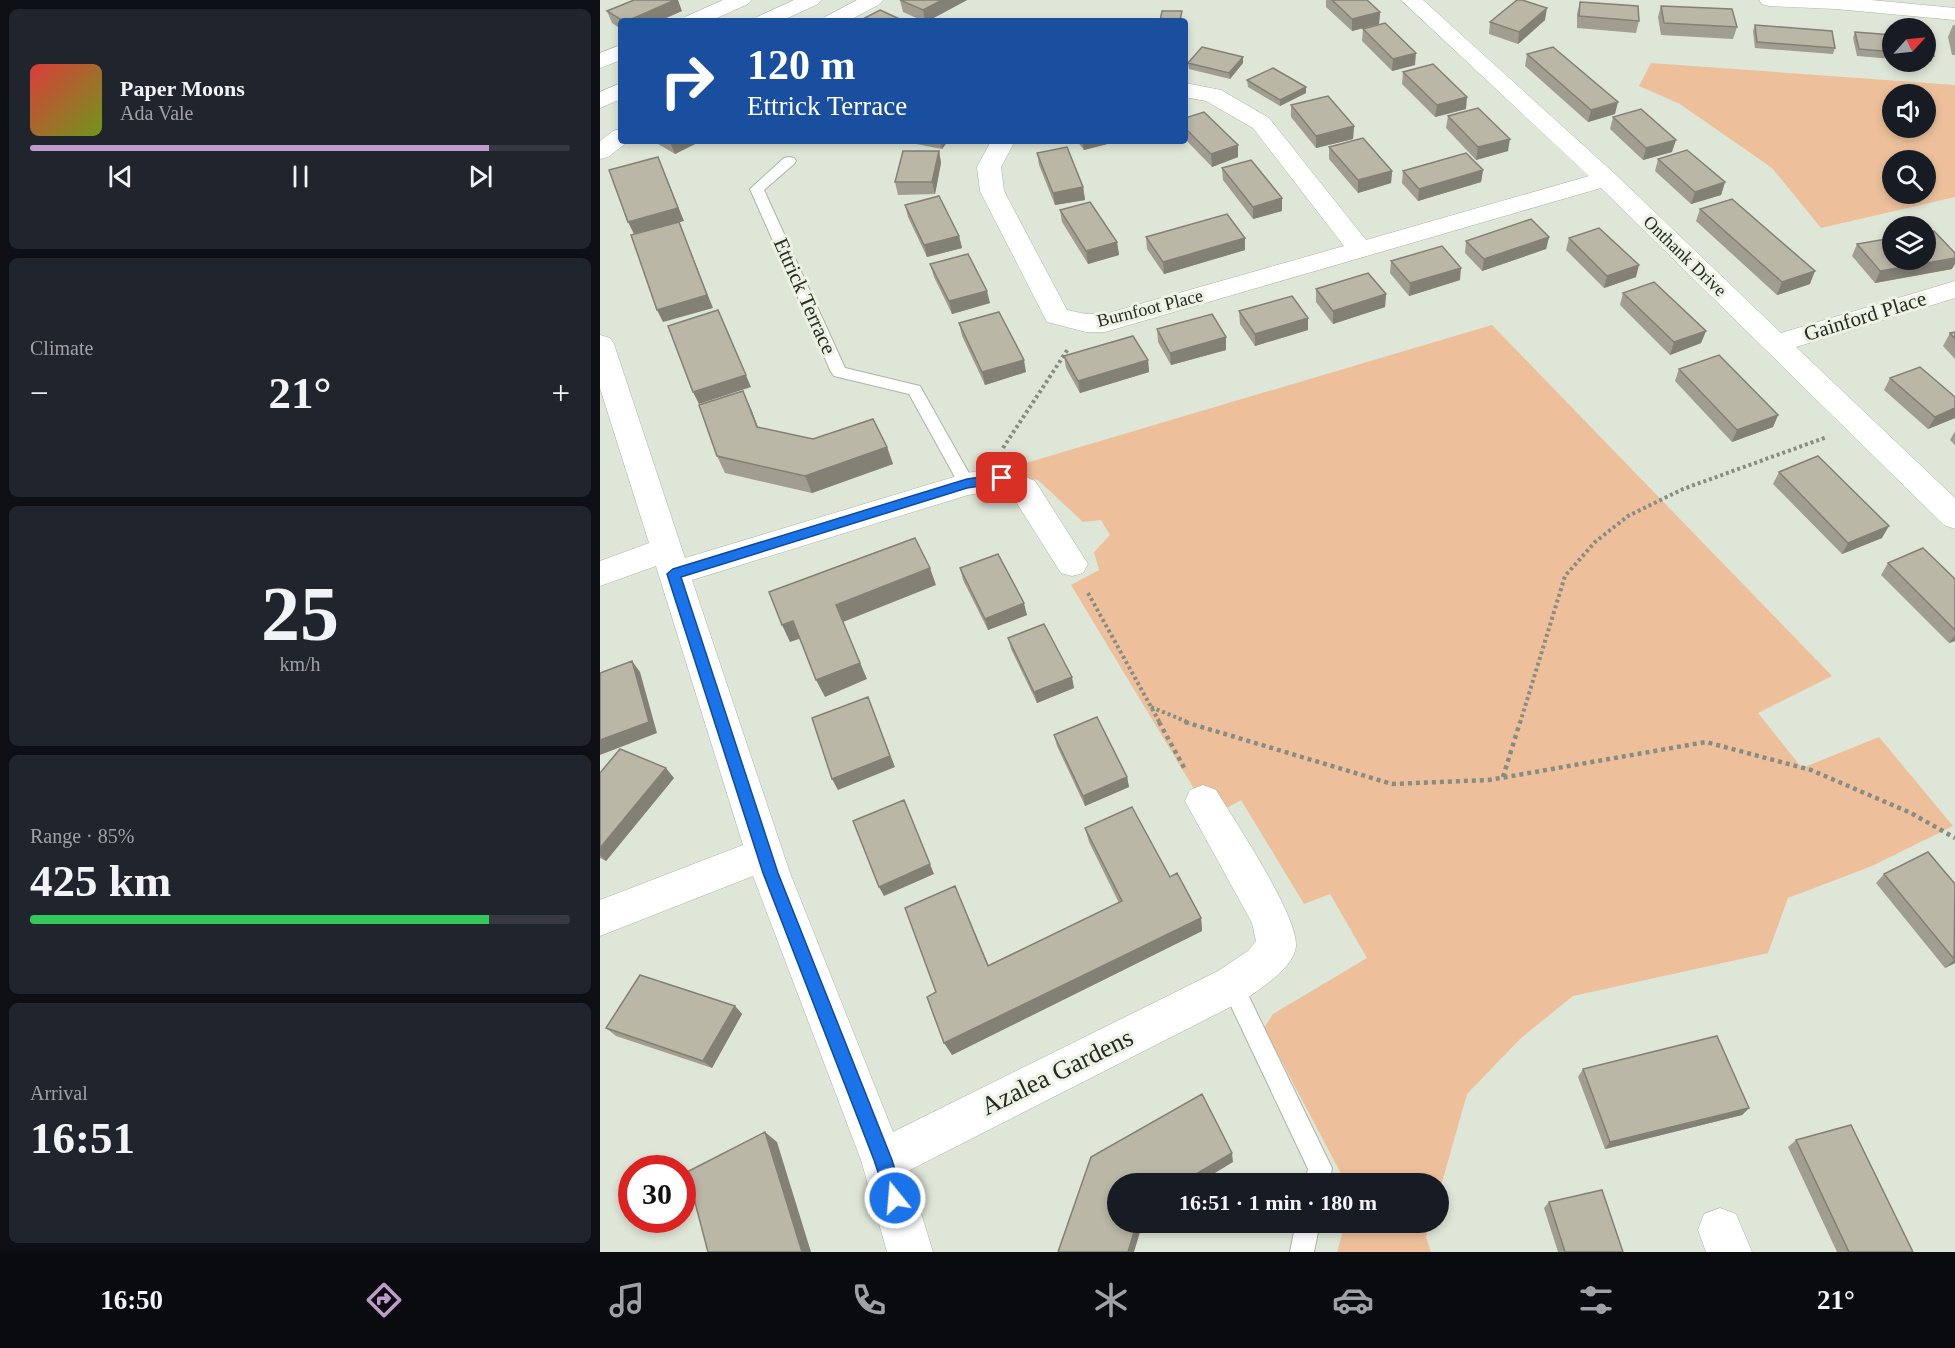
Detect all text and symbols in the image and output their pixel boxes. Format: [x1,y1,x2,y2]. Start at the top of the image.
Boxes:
north arrow [1882,18,1936,72]
map controls [1882,18,1936,270]
icon: right [648,42,726,120]
text: 120 m [747,42,856,88]
text: Paper Moons [120,76,245,101]
button: sound [1882,84,1936,138]
text: Ettrick Terrace [747,91,907,121]
text: Ada Vale [120,102,194,124]
button: search [1882,150,1936,204]
icon: previous [104,160,137,193]
icon: pause [284,160,317,193]
icon: next [464,160,497,193]
street label: Onthank Drive [1639,211,1731,301]
button: layers [1882,216,1936,270]
street label: Ettrick Terrace [769,234,841,358]
street label: Burnfoot Place [1095,285,1205,331]
street label: Gainford Place [1801,286,1929,346]
text: Climate [30,337,93,359]
text: 21° [269,368,332,418]
text: − [30,375,49,411]
text: + [551,375,570,411]
pin [976,452,1027,503]
icon: arrive [985,461,1018,494]
text: 25 [261,570,339,657]
text: km/h [279,653,321,675]
text: Range · 85% [30,825,134,847]
text: 425 km [30,856,171,906]
street label: Azalea Gardens [976,1023,1138,1121]
text: Arrival [30,1082,88,1104]
text: 16:51 [30,1113,135,1163]
speed limit sign: 30 [618,1155,696,1233]
position arrow [863,1166,927,1230]
text: 16:51 · 1 min · 180 m [1179,1190,1377,1215]
icon: directions [363,1279,405,1321]
icon: music [606,1279,648,1321]
icon: phone [848,1279,890,1321]
icon: climate [1090,1279,1132,1321]
icon: car [1332,1279,1374,1321]
icon: filters [1575,1279,1617,1321]
text: 16:50 [100,1285,163,1315]
text: 21° [1817,1285,1855,1315]

